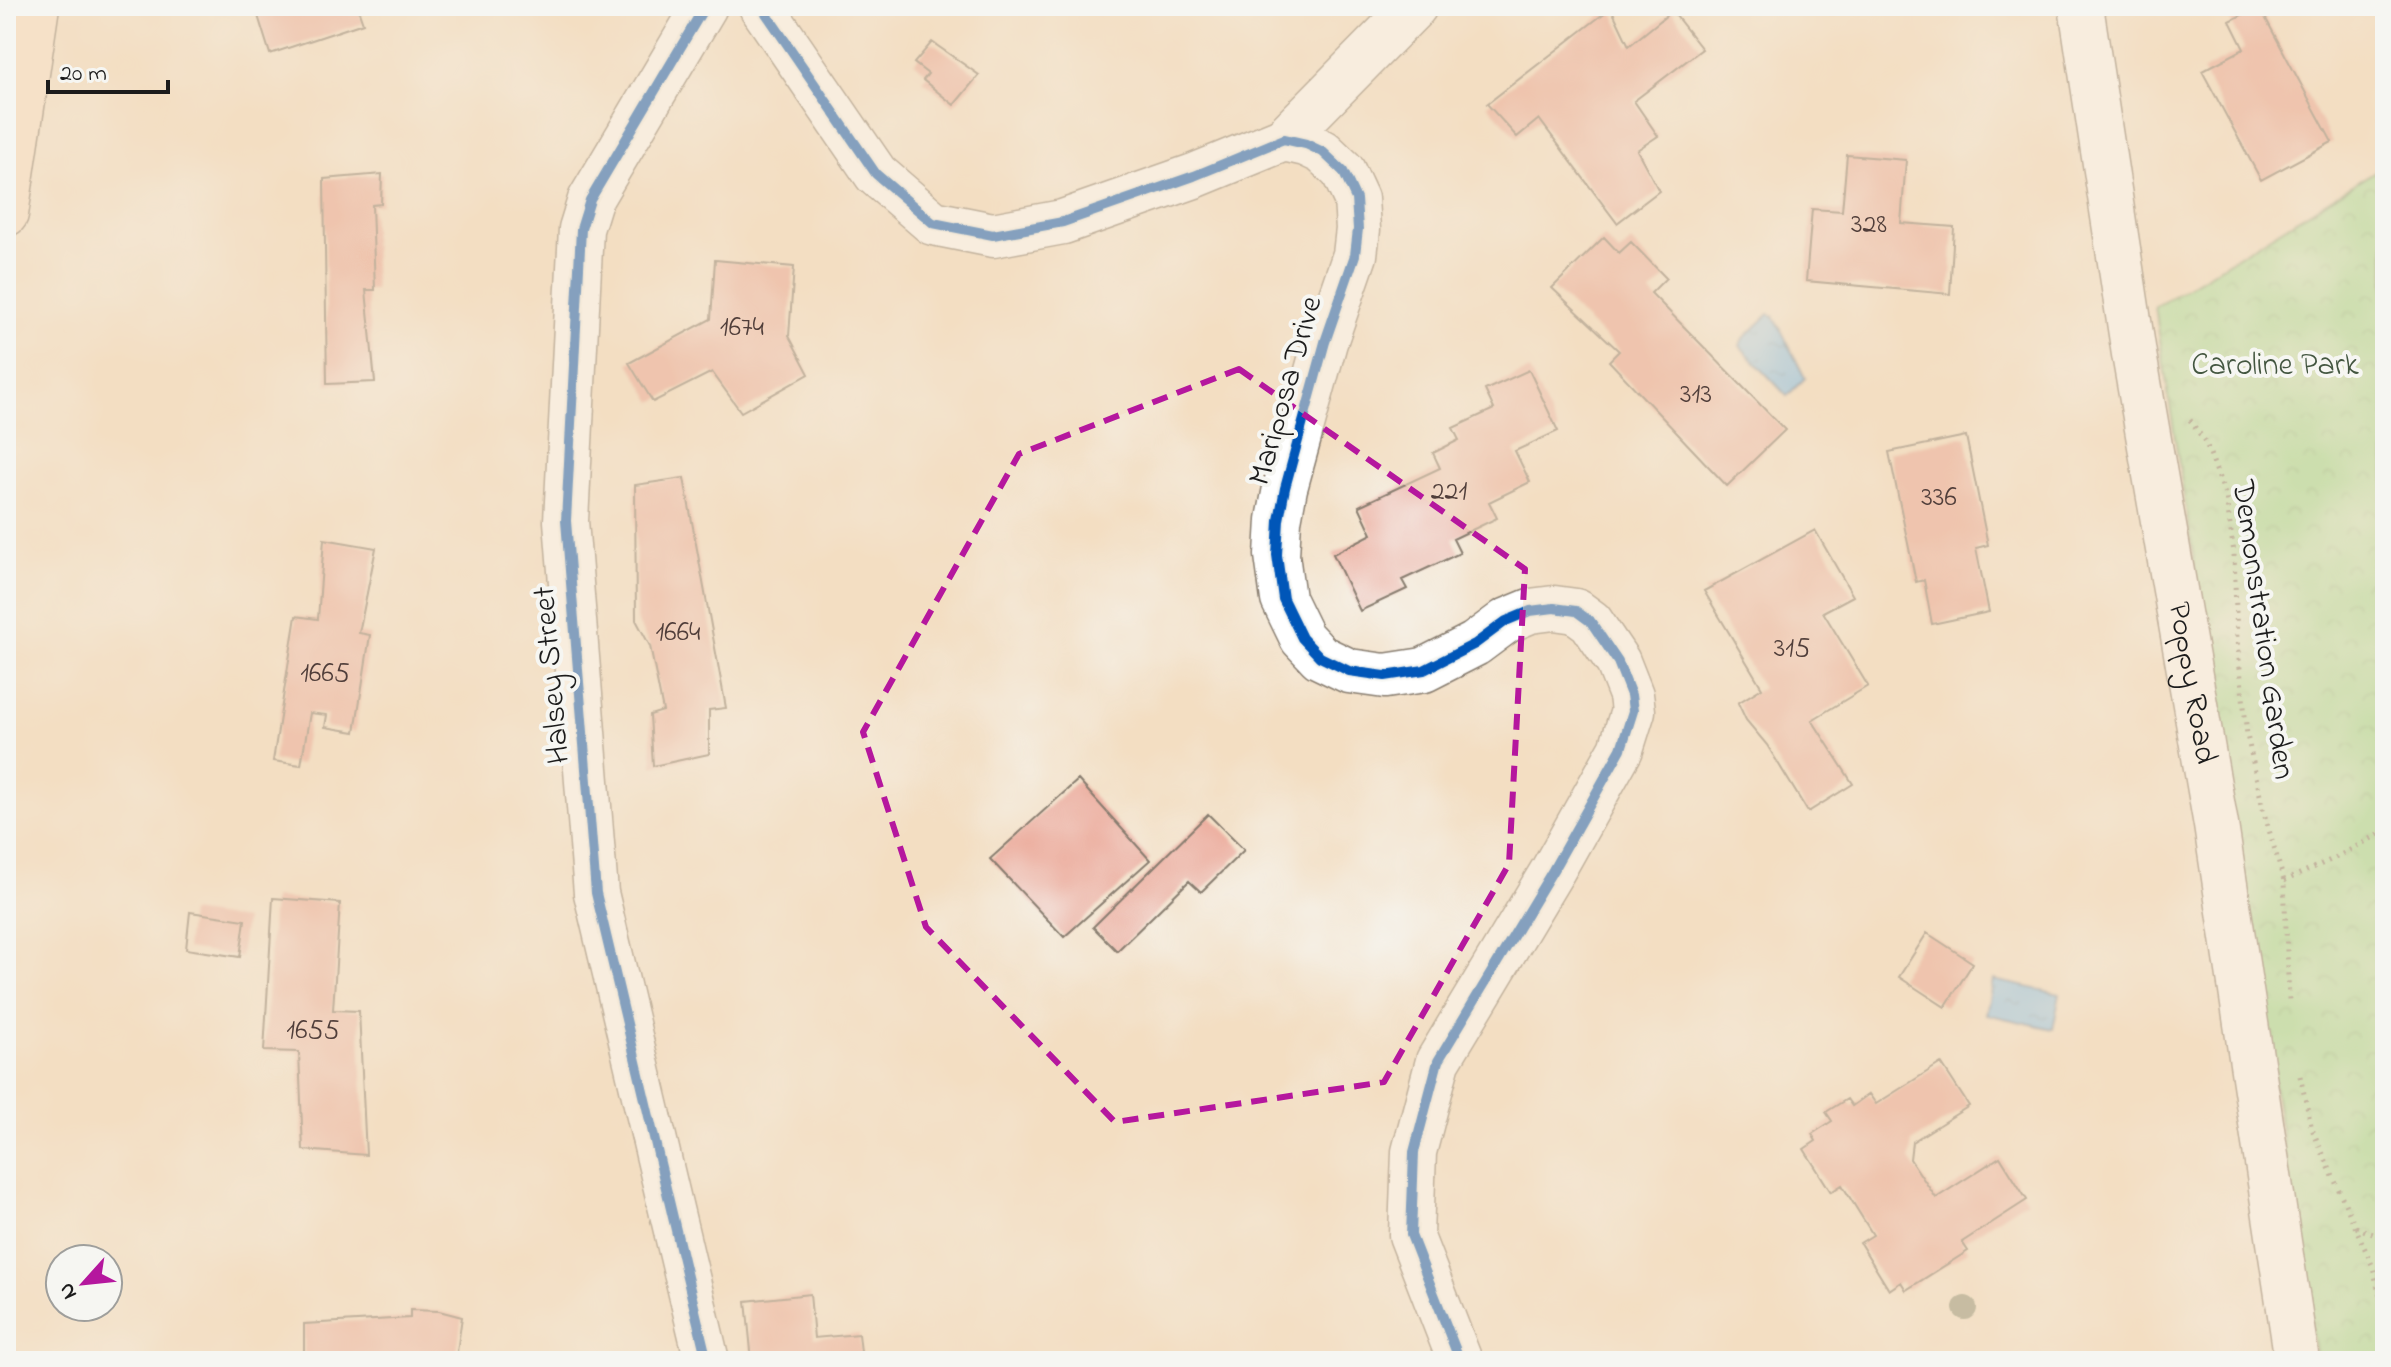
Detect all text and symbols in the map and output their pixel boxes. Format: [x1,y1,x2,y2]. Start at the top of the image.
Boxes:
scale bar [48,44,168,94]
text: 20 m [60,57,107,92]
house number: 328 [1851,205,1887,246]
street label: Mariposa Drive [1238,290,1337,491]
house number: 1674 [720,308,765,349]
park label: Caroline Park [2191,343,2360,390]
house number: 313 [1680,375,1712,416]
house number: 221 [1431,472,1467,513]
street label: Demonstration Garden [2218,476,2306,783]
house number: 336 [1921,478,1957,519]
street label: Halsey Street [522,584,584,766]
street label: Poppy Road [2154,598,2228,768]
house number: 1664 [655,613,701,654]
house number: 315 [1774,629,1810,670]
house number: 1665 [300,654,350,695]
house number: 1655 [286,1011,340,1052]
north arrow [44,1243,124,1323]
text: N [51,1277,86,1305]

